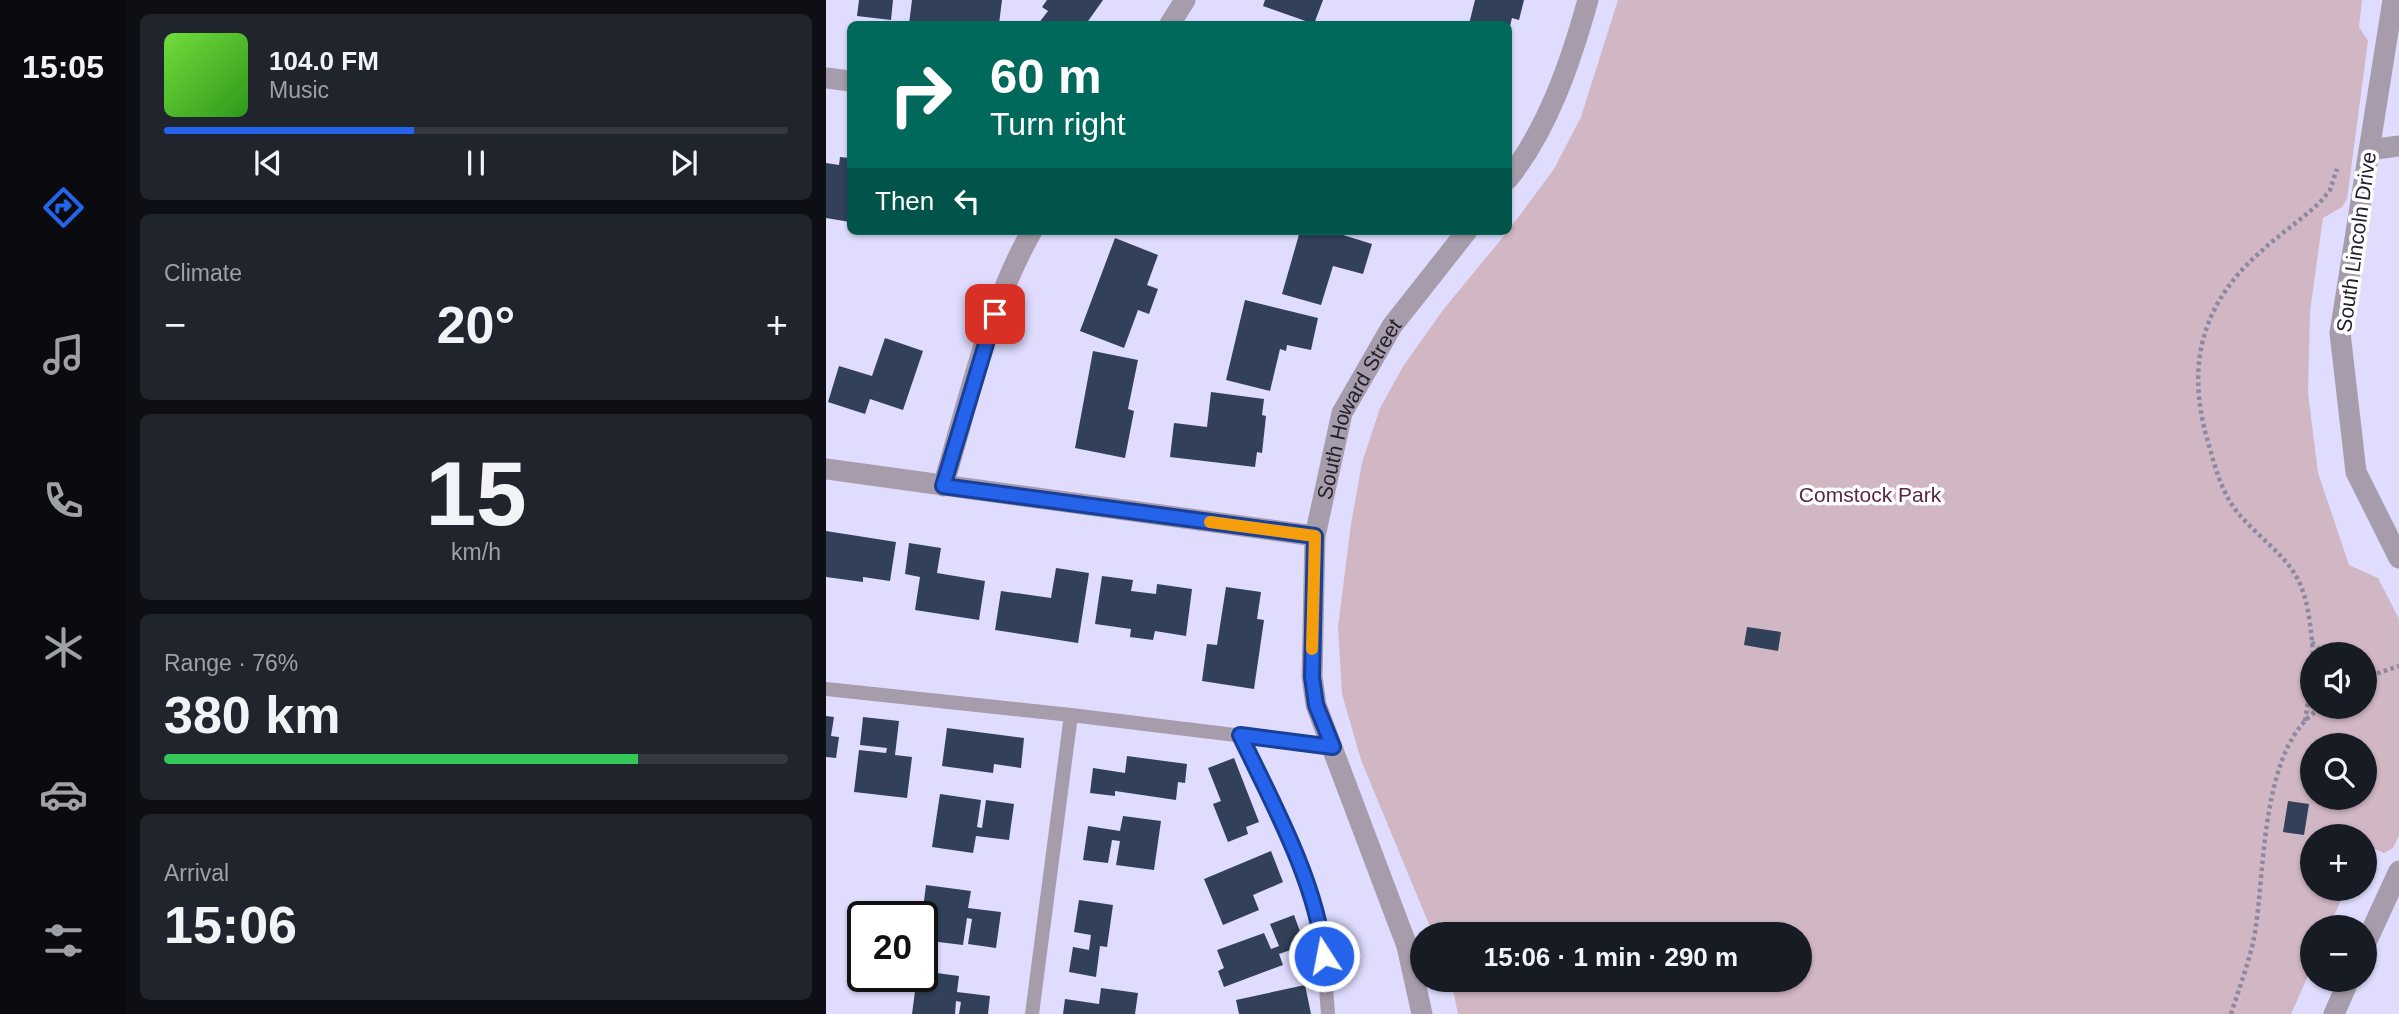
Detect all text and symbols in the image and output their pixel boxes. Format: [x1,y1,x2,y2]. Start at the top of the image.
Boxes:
text: 104.0 FM [269,46,379,76]
text: 15:05 [22,49,104,85]
icon: right [875,49,966,140]
text: 60 m [990,49,1102,103]
text: Music [269,77,329,103]
text: Turn right [990,106,1126,142]
icon: previous [249,144,287,182]
icon: pause [457,144,495,182]
icon: next [665,144,703,182]
street label: South Lincoln Drive [2332,150,2380,334]
icon: left [948,182,986,220]
icon: directions [39,183,88,232]
text: Then [875,186,934,216]
text: Climate [164,260,242,286]
pin [965,284,1025,344]
icon: arrive [976,295,1014,333]
text: 20° [437,296,515,354]
text: − [164,304,186,346]
text: + [766,304,788,346]
street label: South Howard Street [1312,313,1405,501]
icon: music [39,330,88,379]
text: 15 [425,443,527,544]
icon: phone [39,476,88,525]
park label: Comstock Park [1799,483,1942,506]
text: km/h [451,539,501,565]
icon: climate [39,623,88,672]
map controls [2300,642,2377,992]
button: sound [2300,642,2377,719]
text: Range · 76% [164,650,298,676]
text: 380 km [164,686,340,744]
button: search [2300,733,2377,810]
icon: car [39,770,88,819]
button: + [2300,824,2377,901]
text: Arrival [164,860,229,886]
text: 15:06 [164,896,297,954]
speed limit sign: 20 [847,901,938,992]
button: − [2300,915,2377,992]
icon: filters [39,916,88,965]
position arrow [1287,919,1361,993]
text: 15:06 · 1 min · 290 m [1484,942,1738,972]

